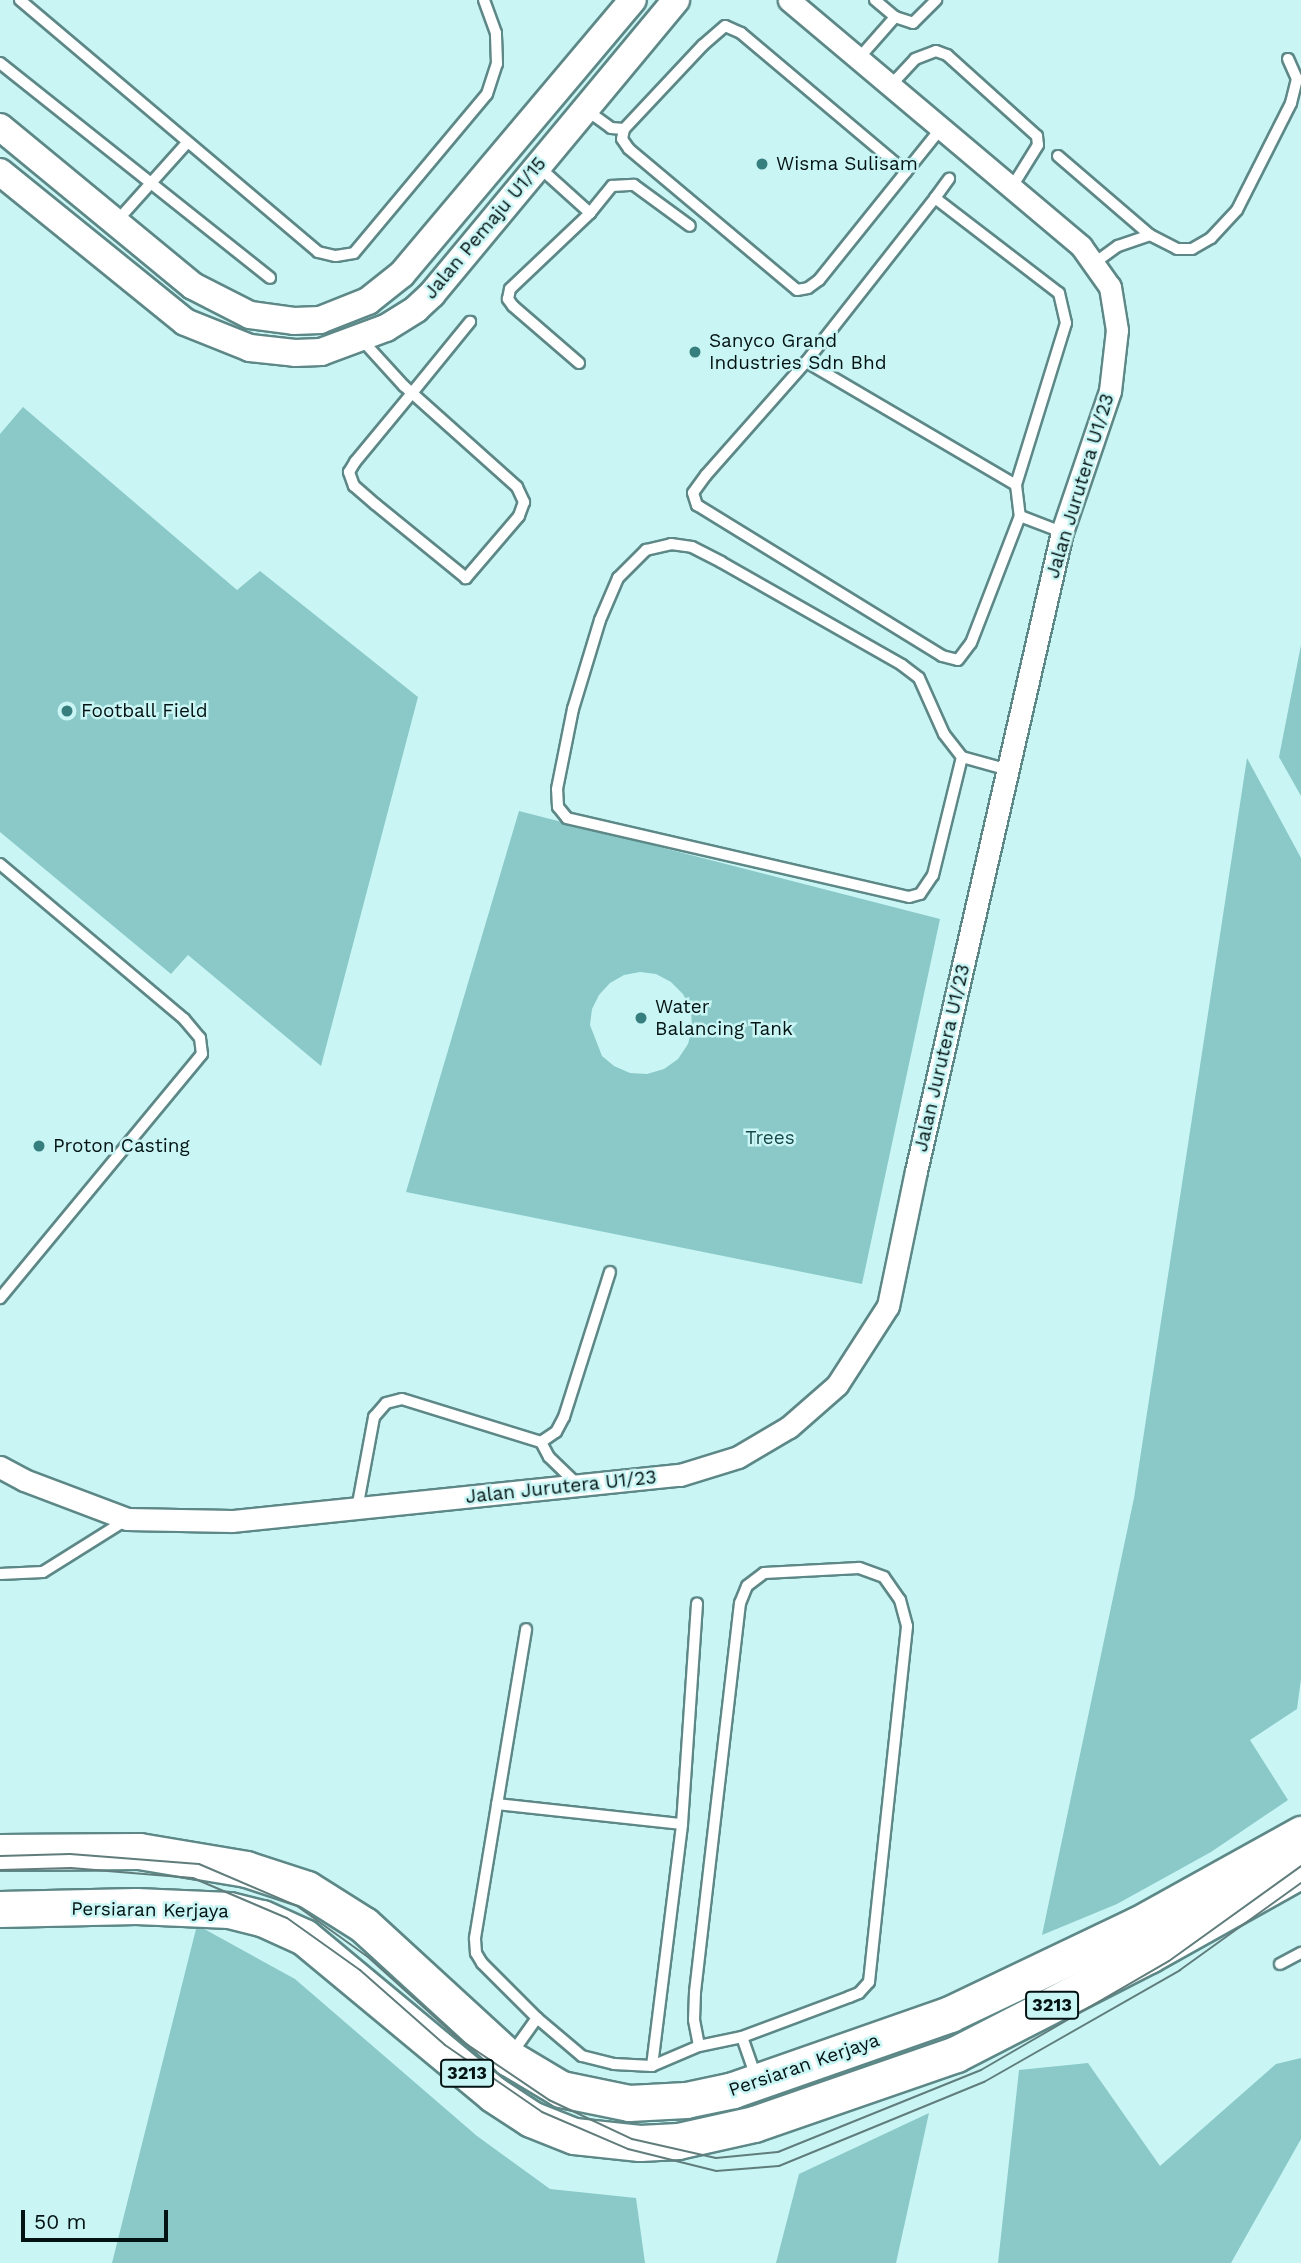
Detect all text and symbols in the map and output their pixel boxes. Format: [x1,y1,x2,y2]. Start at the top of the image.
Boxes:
street label: Jalan Pemaju U1/15 [419,152,551,304]
place label: Wisma Sulisam [776,153,918,175]
marker: Wisma Sulisam [754,156,770,172]
place label: Sanyco Grand Industries Sdn Bhd [709,330,887,374]
marker: Sanyco Grand Industries Sdn Bhd [687,344,703,360]
street label: Jalan Jurutera U1/23 [1041,391,1119,581]
place label: Football Field [81,700,208,722]
marker: Football Field [59,703,75,719]
street label: Jalan Jurutera U1/23 [909,962,975,1154]
place label: Water Balancing Tank [655,996,793,1040]
marker: Water Balancing Tank [633,1010,649,1026]
park label: Trees [745,1127,795,1149]
place label: Proton Casting [53,1135,190,1157]
marker: Proton Casting [31,1138,47,1154]
street label: Jalan Jurutera U1/23 [464,1466,658,1508]
street label: Persiaran Kerjaya [71,1897,229,1923]
road number: 3213 [1024,1991,1080,2020]
street label: Persiaran Kerjaya [726,2029,882,2101]
road number: 3213 [439,2059,495,2088]
scale bar [24,2196,172,2240]
text: 50 m [34,2209,86,2234]

